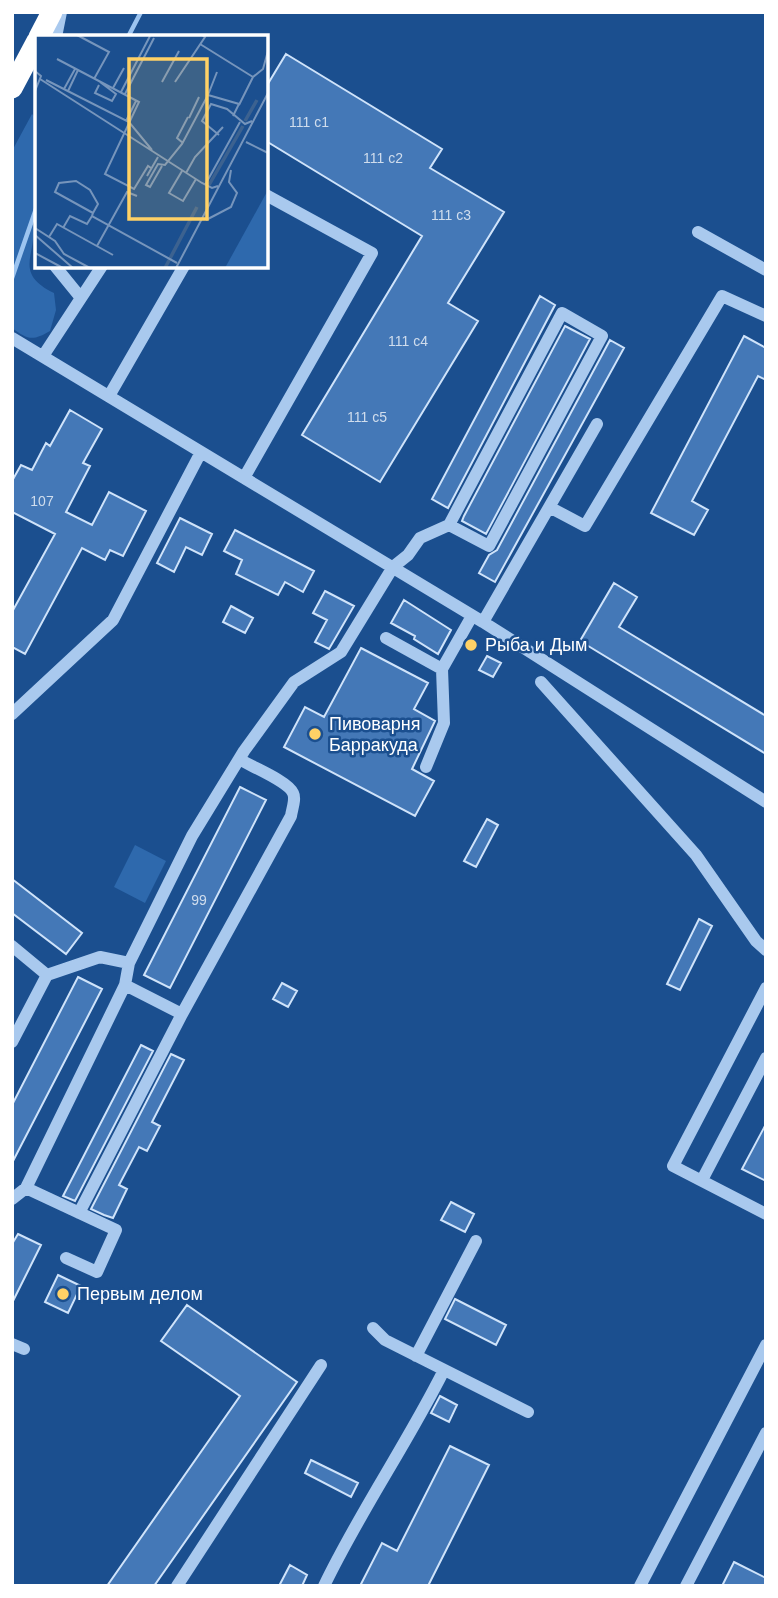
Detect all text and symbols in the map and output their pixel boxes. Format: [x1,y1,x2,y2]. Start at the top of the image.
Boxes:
inset map [35,35,268,268]
house number: 111 с1 [289,114,329,130]
house number: 111 с2 [363,150,403,166]
house number: 111 с3 [431,207,471,223]
house number: 111 с4 [388,333,428,349]
house number: 111 с5 [347,409,387,425]
house number: 107 [30,493,54,509]
place label: Рыба и Дым [485,635,587,655]
marker: Рыба и Дым [463,637,479,653]
place label: Пивоварня Барракуда [329,714,420,755]
marker: Пивоварня Барракуда [307,726,323,742]
house number: 99 [191,892,207,908]
place label: Первым делом [77,1284,203,1304]
marker: Первым делом [55,1286,71,1302]

